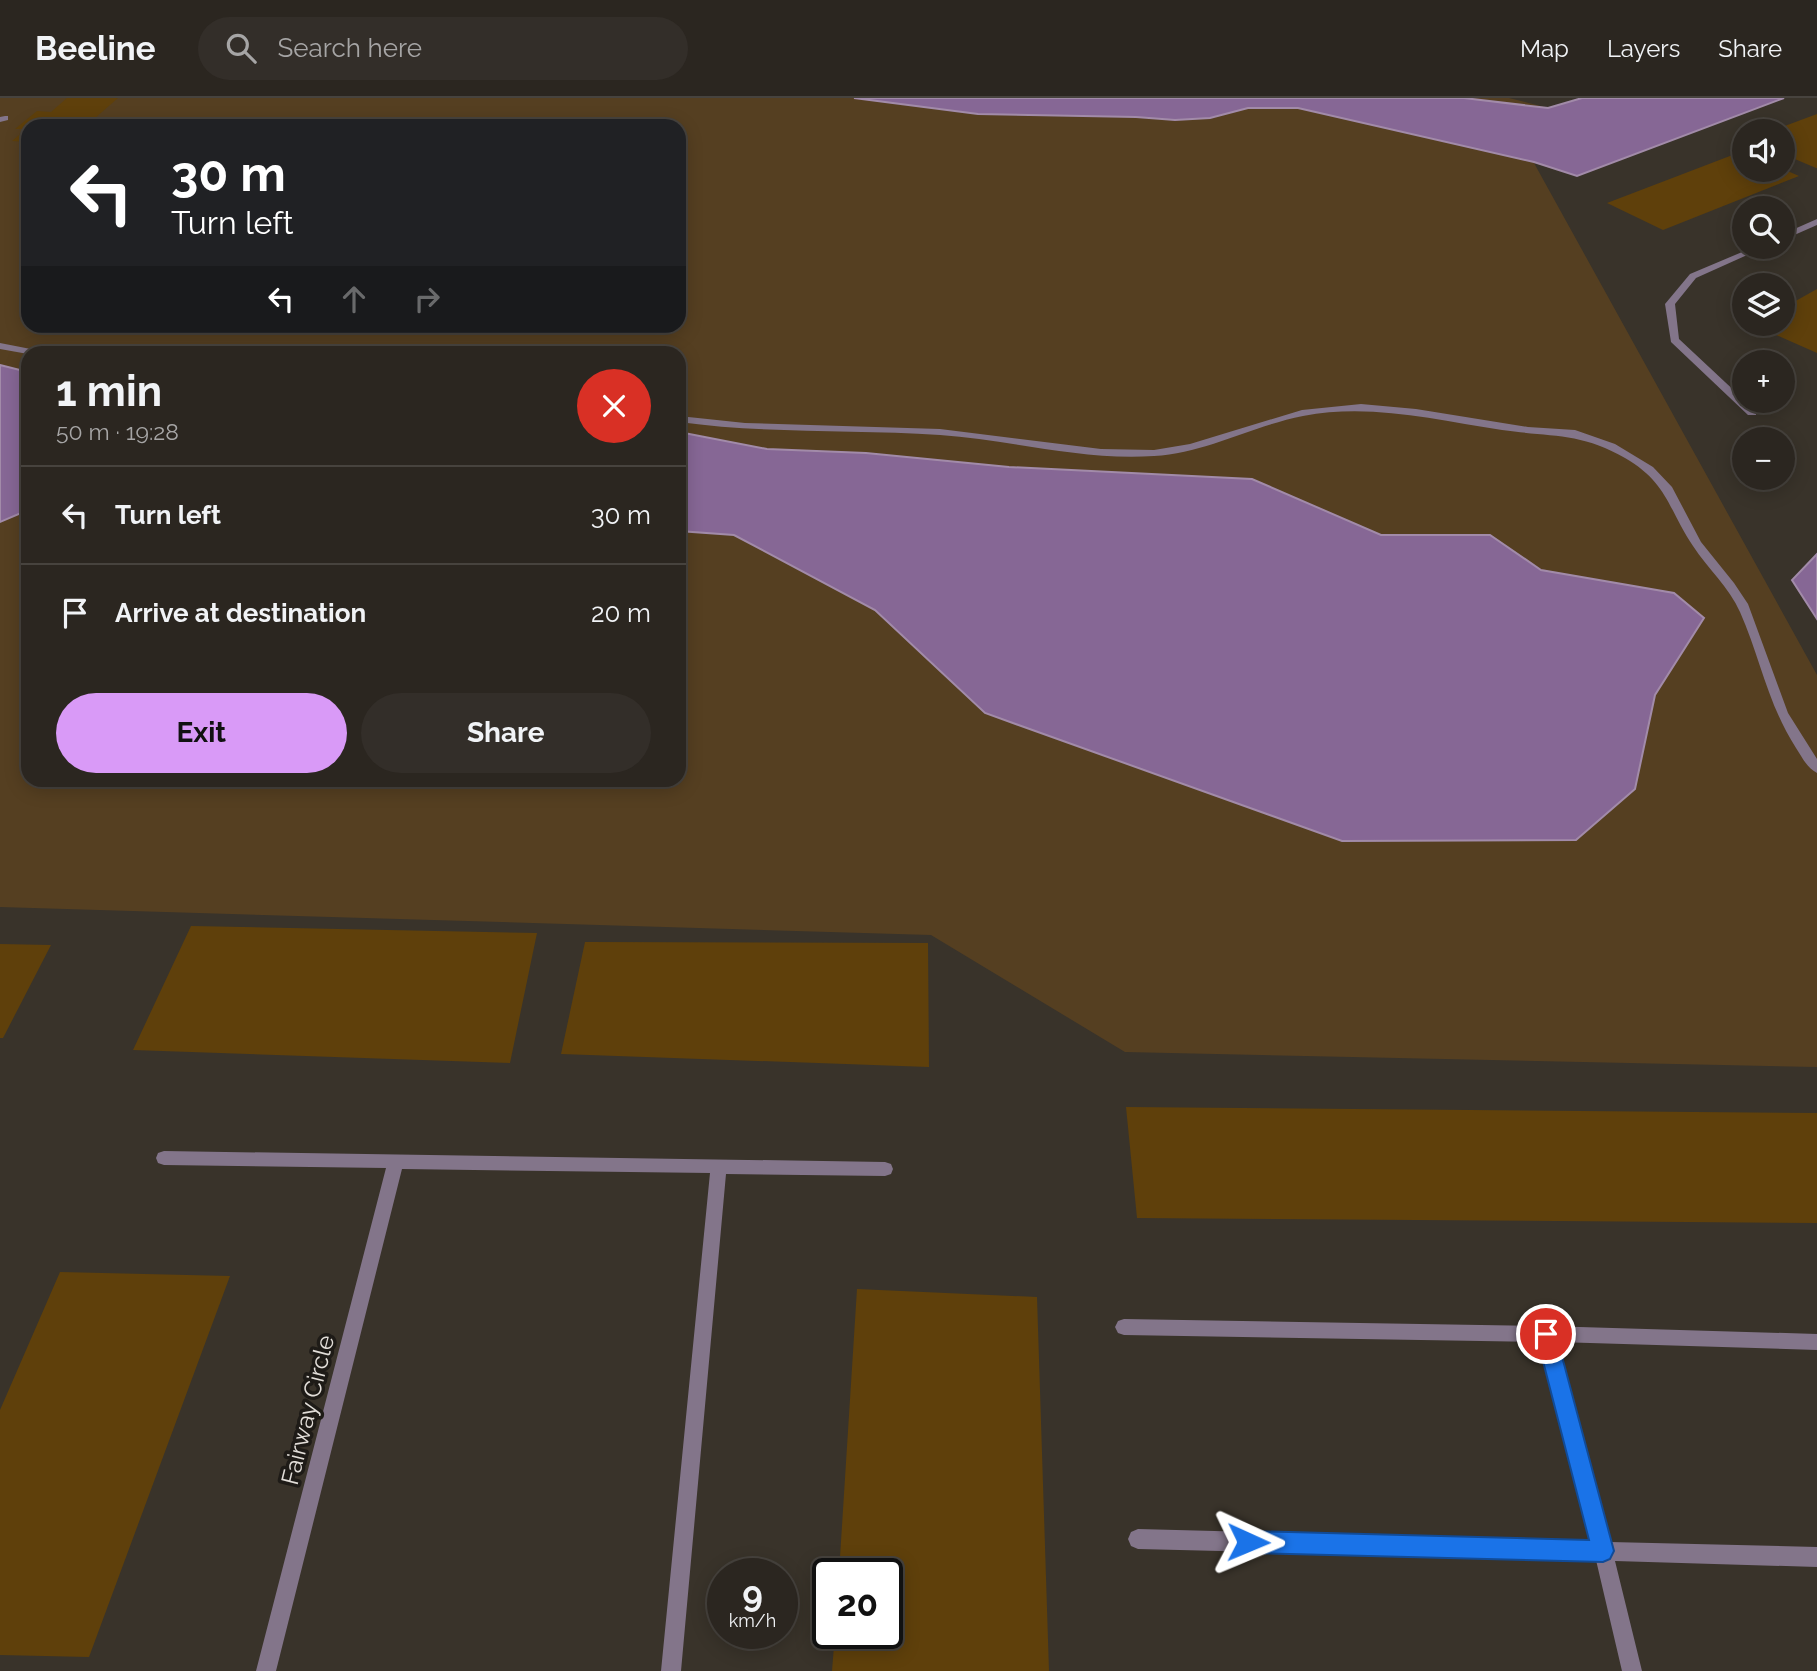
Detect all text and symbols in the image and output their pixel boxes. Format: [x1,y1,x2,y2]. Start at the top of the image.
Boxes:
search box [198,17,688,80]
text: Beeline [35,29,156,68]
icon: search [222,29,260,67]
text: Search here [278,33,422,63]
text: Map [1520,34,1569,63]
text: Layers [1607,34,1680,63]
text: Share [1718,34,1782,63]
map controls [1732,119,1795,490]
button: sound [1732,119,1795,182]
text: 30 m [171,145,286,202]
icon: left [56,147,147,238]
button: search [1732,196,1795,259]
text: Turn left [171,204,293,241]
button: layers [1732,273,1795,336]
icon: left [262,280,300,318]
icon: ahead [335,280,373,318]
icon: right [408,280,446,318]
button: + [1732,350,1795,413]
text: 1 min [56,367,162,416]
button: close [577,369,651,443]
text: 50 m · 19:28 [56,418,179,445]
button: − [1732,427,1795,490]
icon: left [56,496,94,534]
text: Turn left [115,500,221,530]
text: 30 m [591,500,651,530]
icon: arrive [56,594,94,632]
text: Arrive at destination [115,598,366,628]
text: 20 m [591,598,651,628]
button: Exit [56,693,347,773]
button: Share [361,693,651,773]
pin [1516,1304,1576,1364]
icon: arrive [1527,1315,1565,1353]
street label: Fairway Circle [275,1332,340,1488]
position arrow [1211,1505,1285,1579]
speed limit sign: 20 [812,1558,903,1649]
text: 9 [742,1574,763,1615]
text: km/h [729,1610,776,1631]

